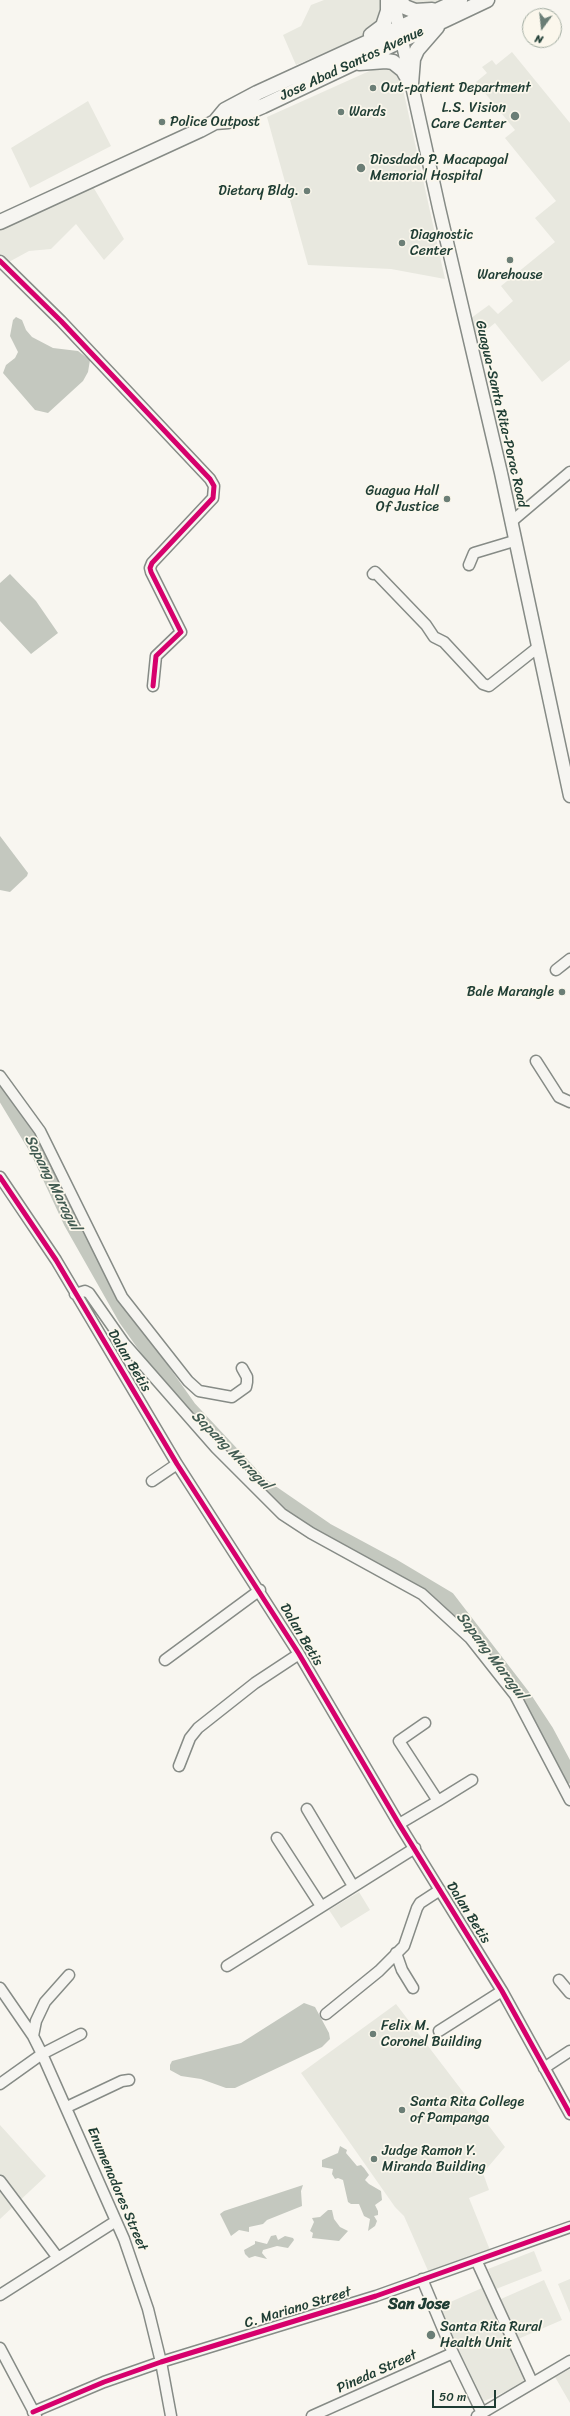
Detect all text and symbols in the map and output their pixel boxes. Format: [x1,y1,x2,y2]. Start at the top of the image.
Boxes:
north arrow [522,8,562,48]
street label: Jose Abad Santos Avenue [278,23,426,105]
text: N [533,29,545,49]
place label: Out-patient Department [381,80,531,96]
marker: Out-patient Department [368,83,378,93]
place label: L.S. Vision Care Center [431,100,506,132]
place label: Wards [349,104,386,120]
marker: Wards [336,107,346,117]
marker: L.S. Vision Care Center [509,110,521,122]
place label: Police Outpost [170,114,260,130]
marker: Police Outpost [157,117,167,127]
place label: Diosdado P. Macapagal Memorial Hospital [370,152,508,184]
marker: Diosdado P. Macapagal Memorial Hospital [355,162,367,174]
place label: Dietary Bldg. [218,183,299,199]
marker: Dietary Bldg. [302,186,312,196]
place label: Diagnostic Center [410,227,474,260]
marker: Diagnostic Center [397,238,407,248]
marker: Warehouse [505,255,515,265]
place label: Warehouse [477,267,543,283]
street label: Guagua-Santa Rita-Porac Road [471,319,531,509]
place label: Guagua Hall Of Justice [366,483,439,516]
marker: Guagua Hall Of Justice [442,494,452,504]
place label: Bale Marangle [467,984,554,1000]
marker: Bale Marangle [557,987,567,997]
water label: Sapang Maragul [20,1132,84,1234]
street label: Dalan Betis [104,1327,154,1395]
water label: Sapang Maragul [187,1407,275,1495]
street label: Dalan Betis [276,1601,326,1669]
water label: Sapang Maragul [452,1609,530,1703]
street label: Dalan Betis [442,1879,494,1947]
place label: Felix M. Coronel Building [381,2018,482,2050]
marker: Felix M. Coronel Building [368,2029,378,2039]
place label: Santa Rita College of Pampanga [410,2094,524,2126]
marker: Santa Rita College of Pampanga [397,2105,407,2115]
street label: Enumenadores Street [83,2125,151,2253]
place label: Judge Ramon Y. Miranda Building [382,2143,486,2176]
marker: Judge Ramon Y. Miranda Building [369,2154,379,2164]
street label: C. Mariano Street [243,2284,353,2332]
district label: San Jose [388,2295,450,2315]
place label: Santa Rita Rural Health Unit [440,2319,542,2352]
marker: Santa Rita Rural Health Unit [425,2329,437,2341]
street label: Pineda Street [334,2347,420,2397]
scale bar [434,2382,498,2408]
text: 50 m [439,2386,466,2408]

